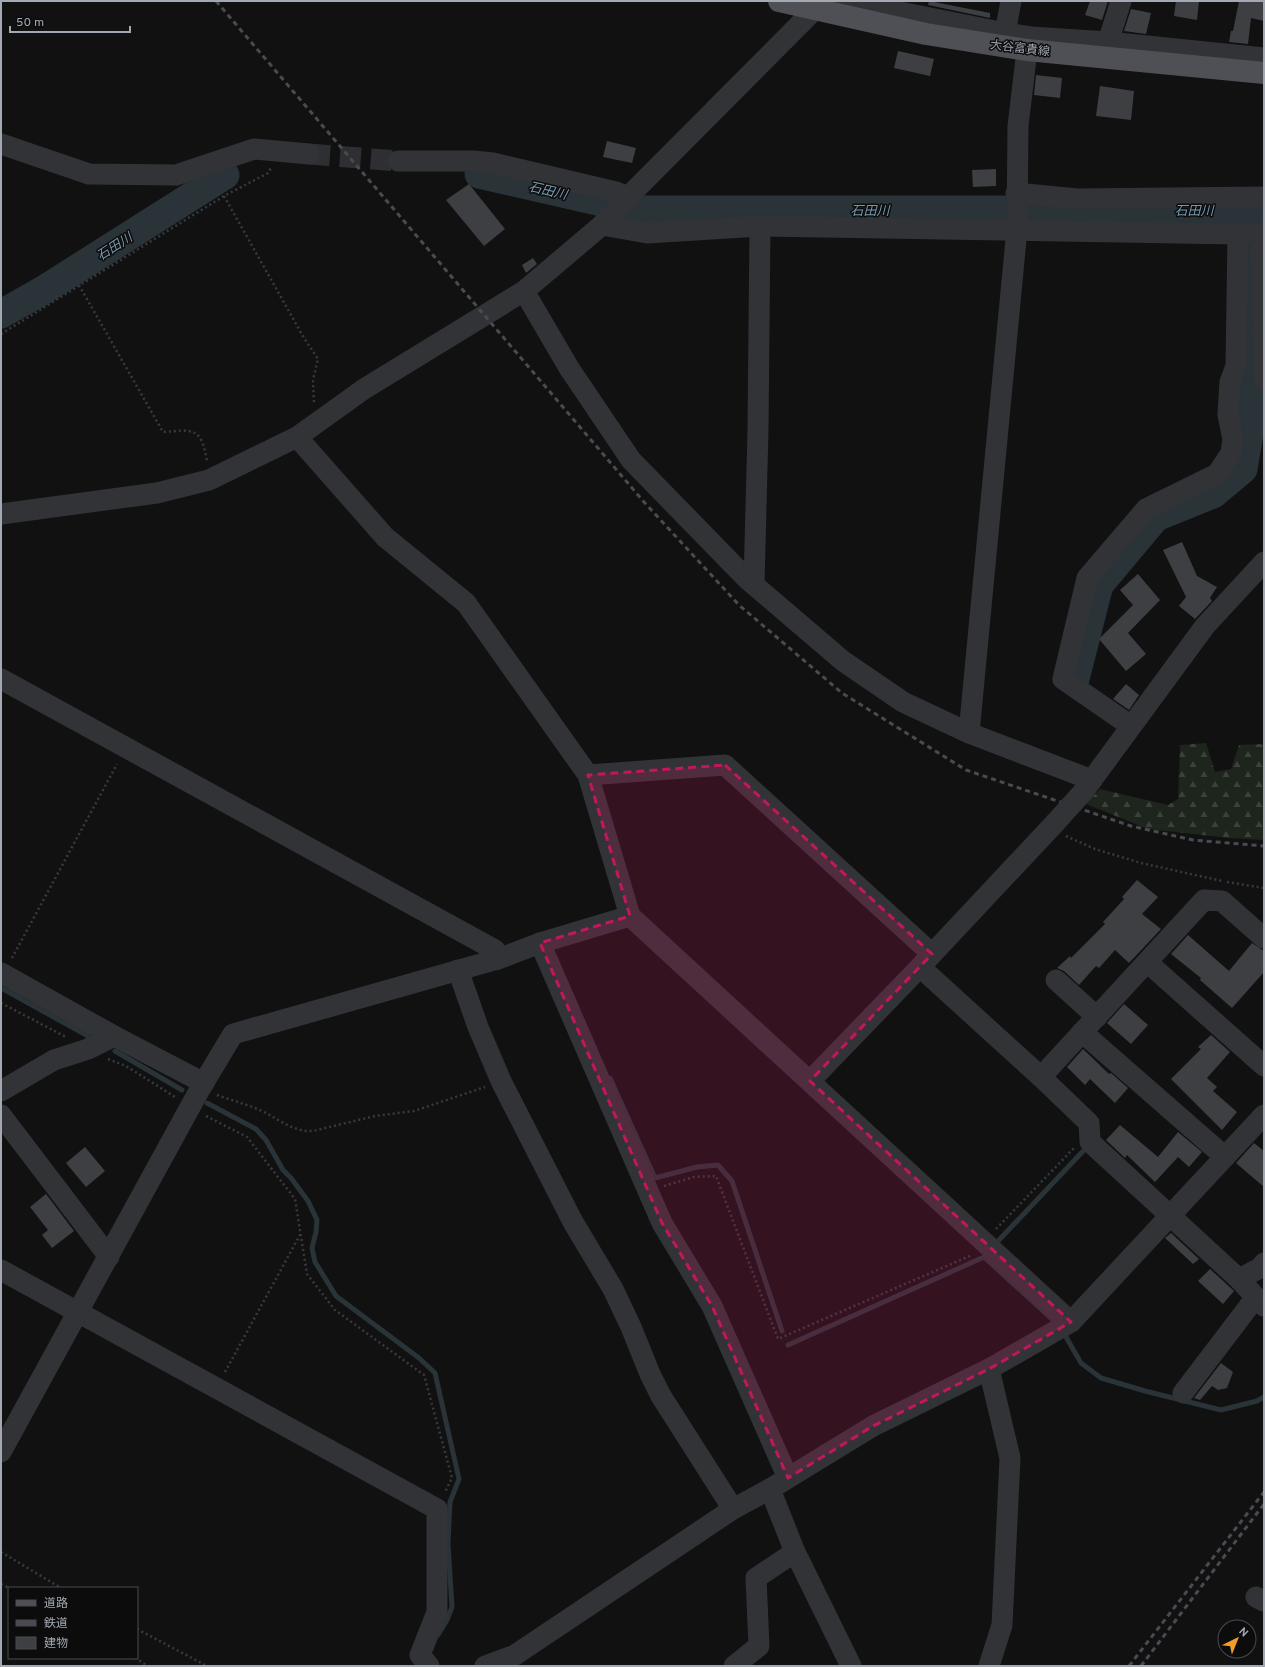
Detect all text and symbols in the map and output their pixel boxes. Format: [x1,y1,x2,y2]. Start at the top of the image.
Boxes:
scale bar [10,8,130,34]
text: 50 m [16,15,44,31]
street label: 大谷富貴線 [989,37,1051,61]
water label: 石田川 [527,180,570,205]
water label: 石田川 [850,204,891,220]
water label: 石田川 [1174,204,1215,220]
water label: 石田川 [94,229,137,265]
legend [8,1587,138,1659]
text: 道路 [44,1596,68,1612]
text: 鉄道 [44,1616,68,1632]
north arrow [1217,1619,1257,1659]
text: N [1235,1625,1251,1640]
text: 建物 [44,1636,68,1652]

